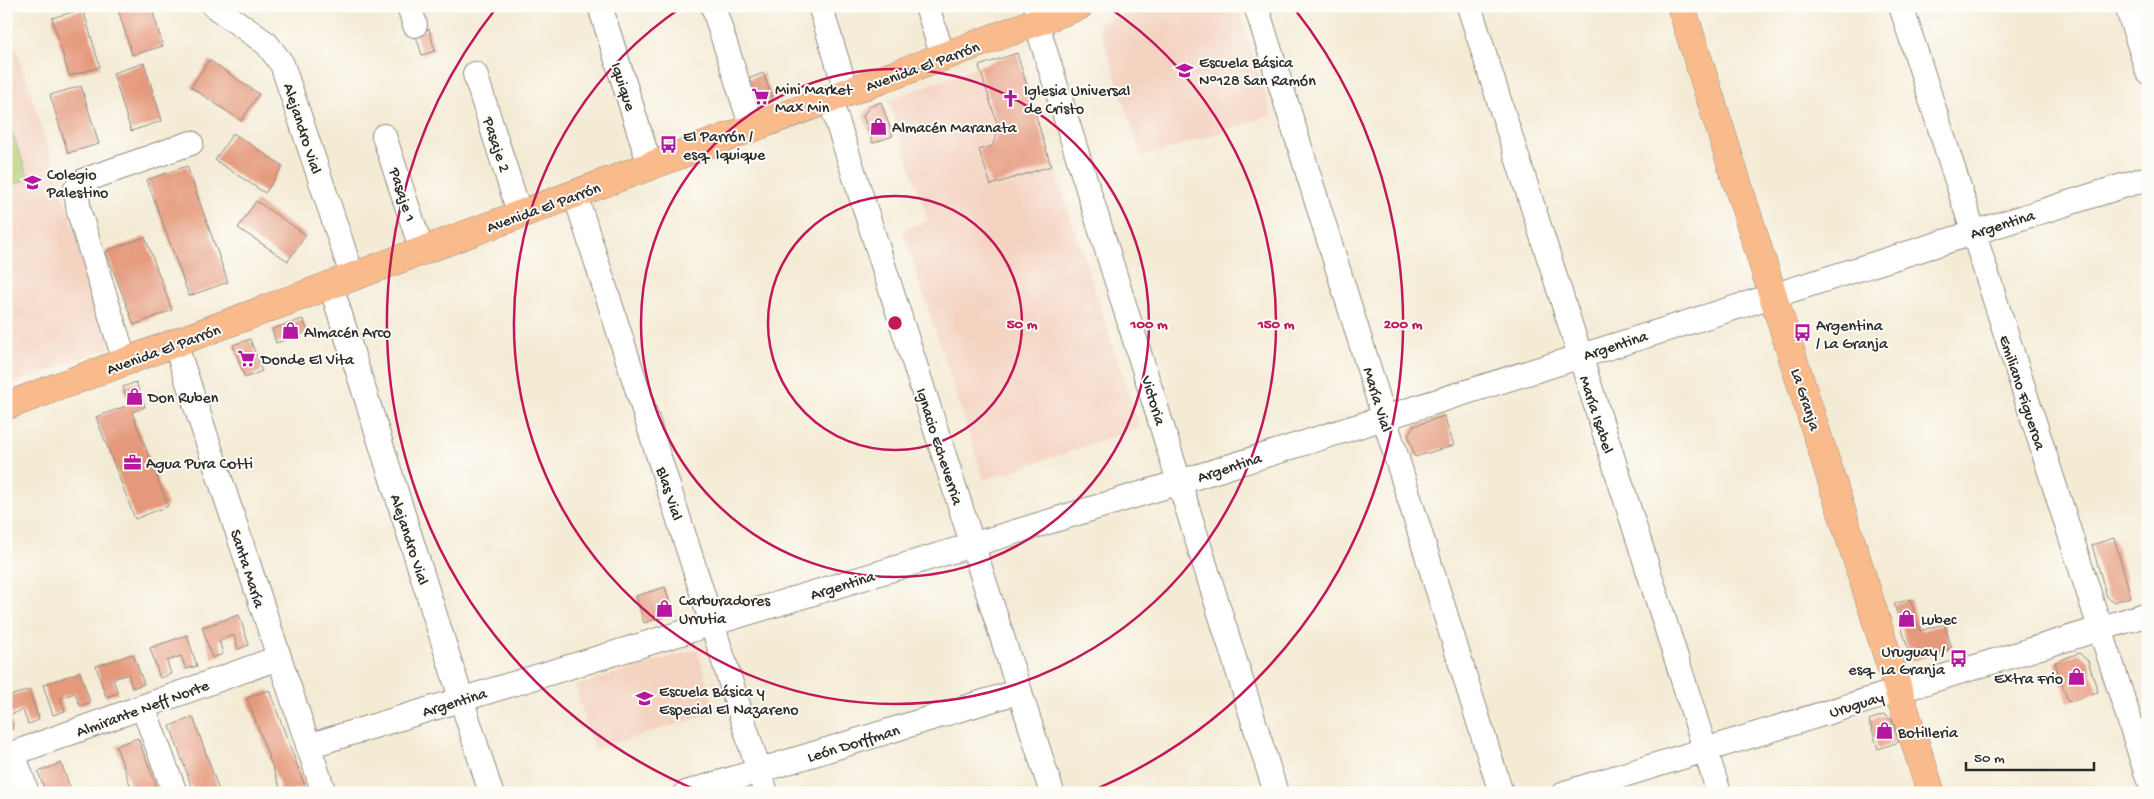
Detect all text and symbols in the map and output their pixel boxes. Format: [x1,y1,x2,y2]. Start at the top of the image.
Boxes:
street label: Avenida El Parrón [864,39,983,98]
place label: Escuela Básica N°128 San Ramón [1199,55,1316,92]
street label: Iquique [605,60,639,114]
school or university icon: Escuela Básica N°128 San Ramón [1175,60,1195,80]
street label: Alejandro Vial [277,81,324,177]
place label: Mini Market Max Min [775,82,853,119]
place label: Iglesia Universal de Cristo [1024,83,1130,120]
supermarket icon: Mini Market Max Min [751,87,771,107]
church icon: Iglesia Universal de Cristo [1000,88,1020,108]
street label: Pasaje 2 [477,114,513,175]
shop icon: Almacén Maranata [868,116,888,136]
place label: Almacén Maranata [892,120,1018,139]
place label: El Parrón / esq. Iquique [683,129,766,166]
bus stop icon: El Parrón / esq. Iquique [659,134,679,154]
street label: Pasaje 1 [383,165,418,224]
place label: Colegio Palestino [46,167,108,204]
school or university icon: Colegio Palestino [23,172,43,192]
street label: Avenida El Parrón [485,180,604,239]
street label: Argentina [1968,207,2039,245]
centre of rings [886,314,904,332]
text: 50 m [1007,316,1038,334]
text: 100 m [1129,316,1168,334]
text: 150 m [1257,316,1295,334]
text: 200 m [1384,316,1423,334]
place label: Argentina / La Granja [1816,318,1889,355]
shop icon: Almacén Arco [280,321,300,341]
street label: Avenida El Parrón [105,322,224,381]
bus stop icon: Argentina / La Granja [1792,323,1812,343]
place label: Almacén Arco [304,325,391,344]
street label: Argentina [1582,328,1652,367]
street label: Emiliano Figueroa [1993,333,2049,454]
supermarket icon: Donde El Vita [237,348,257,368]
place label: Donde El Vita [260,352,355,371]
street label: María Vial [1357,365,1394,435]
street label: La Granja [1785,367,1823,435]
street label: Victoria [1135,373,1168,429]
street label: María Isabel [1573,374,1616,456]
shop icon: Don Ruben [124,386,144,406]
street label: Ignacio Echeverria [910,386,966,509]
place label: Don Ruben [147,390,219,409]
street label: Argentina [1196,450,1266,489]
office icon: Agua Pura Cotti [122,452,142,472]
place label: Agua Pura Cotti [146,456,253,475]
street label: Blas Vial [650,464,685,523]
street label: Alejandro Vial [384,492,431,588]
street label: Santa María [224,528,268,612]
street label: Argentina [808,568,879,606]
place label: Carburadores Urrutia [679,593,771,630]
shop icon: Carburadores Urrutia [655,598,675,618]
shop icon: Lubec [1897,608,1917,628]
place label: Lubec [1921,612,1957,631]
place label: Uruguay / esq. La Granja [1848,644,1946,681]
bus stop icon: Uruguay / esq. La Granja [1949,649,1969,669]
shop icon: Extra Frio [2067,667,2087,687]
place label: Extra Frio [1994,671,2063,690]
street label: Almirante Neff Norte [74,677,213,743]
place label: Escuela Básica y Especial El Nazareno [659,684,798,721]
street label: Argentina [420,685,491,723]
school or university icon: Escuela Básica y Especial El Nazareno [635,689,655,709]
street label: Uruguay [1828,689,1887,724]
shop icon: Botilleria [1874,721,1894,741]
street label: León Dorffman [805,722,903,768]
place label: Botilleria [1897,725,1959,744]
scale bar [1966,739,2094,771]
text: 50 m [1974,750,2005,768]

